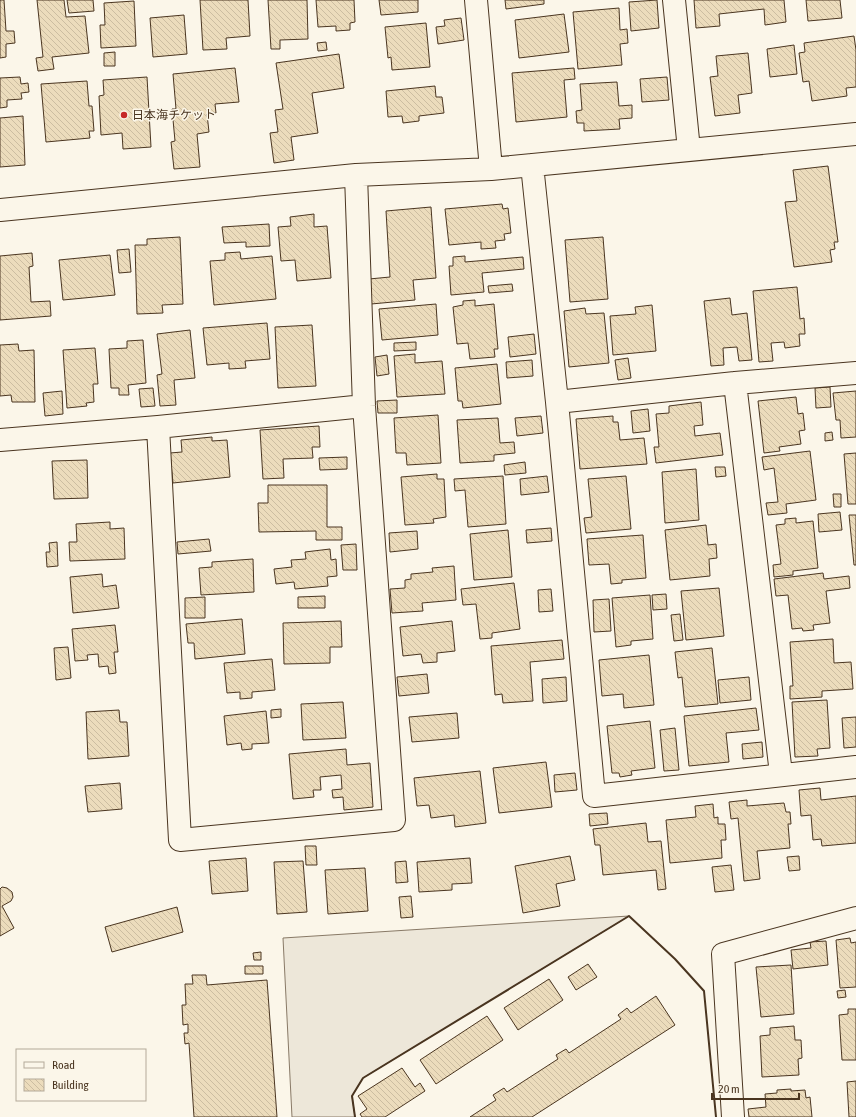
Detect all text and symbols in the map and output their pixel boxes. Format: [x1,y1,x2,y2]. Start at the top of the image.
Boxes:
place label: 日本海チケット [132,108,216,122]
marker: 日本海チケット [119,110,129,120]
legend [16,1049,146,1101]
text: Road [52,1058,75,1072]
scale bar [712,1075,799,1101]
text: Building [52,1078,90,1092]
text: 20 m [718,1082,740,1096]

